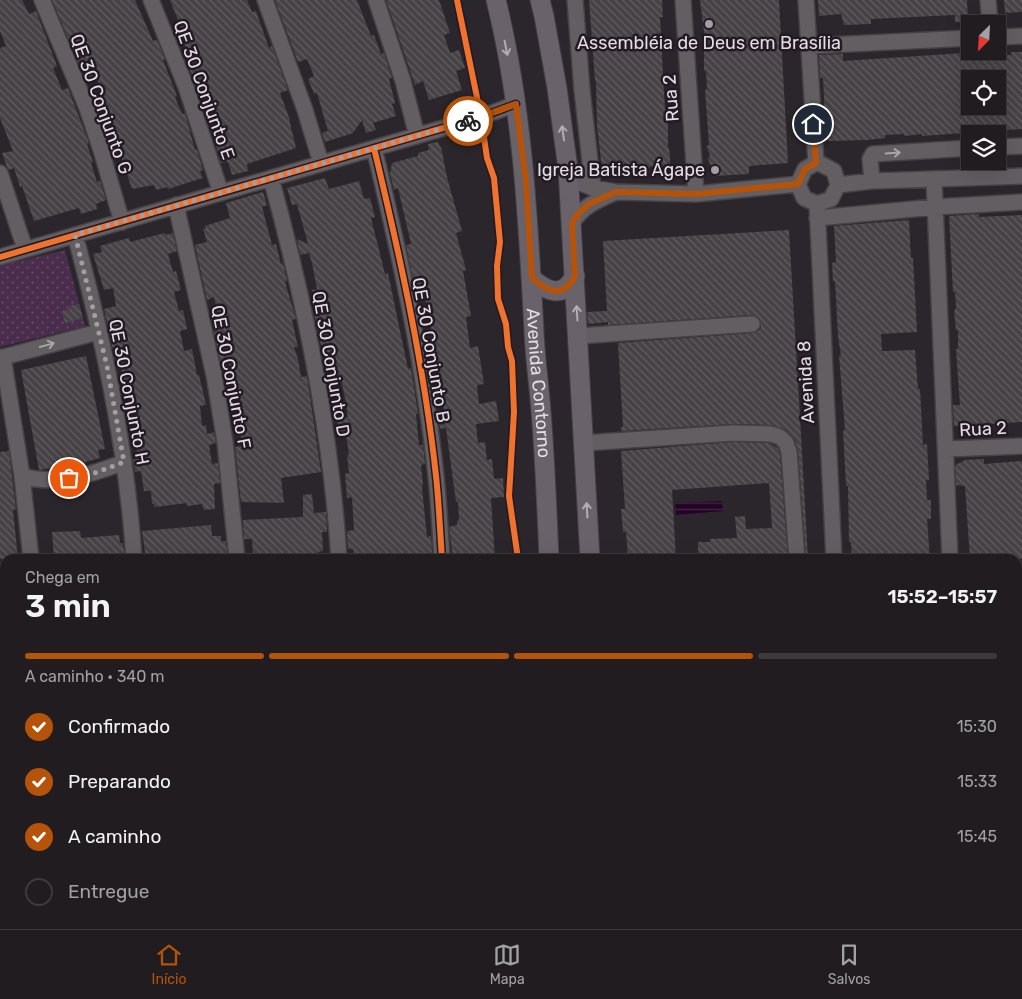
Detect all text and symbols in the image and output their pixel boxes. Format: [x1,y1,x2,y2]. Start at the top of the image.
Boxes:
north arrow [961,15,1006,60]
map controls [961,15,1006,170]
street label: QE 30 Conjunto E [169,18,239,162]
marker: Assembléia de Deus em Brasília [703,18,715,30]
street label: QE 30 Conjunto G [65,31,137,177]
place label: Assembléia de Deus em Brasília [577,32,841,54]
one-way arrow [501,39,511,55]
button: locate [961,70,1006,115]
street label: Rua 2 [658,74,684,122]
courier [443,96,493,146]
pin [792,103,834,145]
icon: bike [454,107,482,135]
icon: home [799,110,827,138]
button: layers [961,125,1006,170]
one-way arrow [558,126,568,142]
one-way arrow [884,148,900,157]
place label: Igreja Batista Ágape [537,159,705,181]
marker: Igreja Batista Ágape [709,164,721,176]
street label: QE 30 Conjunto B [407,276,455,424]
street label: QE 30 Conjunto D [307,289,355,439]
street label: QE 30 Conjunto F [206,303,256,451]
one-way arrow [573,305,582,321]
street label: Avenida Contorno [522,308,555,459]
street label: QE 30 Conjunto H [104,317,154,467]
one-way arrow [39,340,55,350]
street label: Avenida 8 [793,340,819,424]
street label: Rua 2 [959,417,1007,441]
pin [48,457,90,499]
icon: bag [55,464,83,492]
one-way arrow [583,502,592,518]
text: Chega em [25,568,100,587]
text: 15:52–15:57 [887,585,997,608]
text: 3 min [25,587,111,625]
text: A caminho · 340 m [25,667,165,686]
icon: check [25,713,53,741]
text: Confirmado [68,715,170,738]
text: 15:30 [957,717,997,736]
icon: check [25,768,53,796]
text: Preparando [68,770,171,793]
text: 15:33 [957,772,997,791]
icon: check [25,823,53,851]
text: A caminho [68,825,161,848]
text: 15:45 [957,827,997,846]
text: Entregue [68,880,149,903]
tab: Início [152,941,186,988]
tab: Mapa [490,941,525,988]
tab: Salvos [828,941,870,988]

